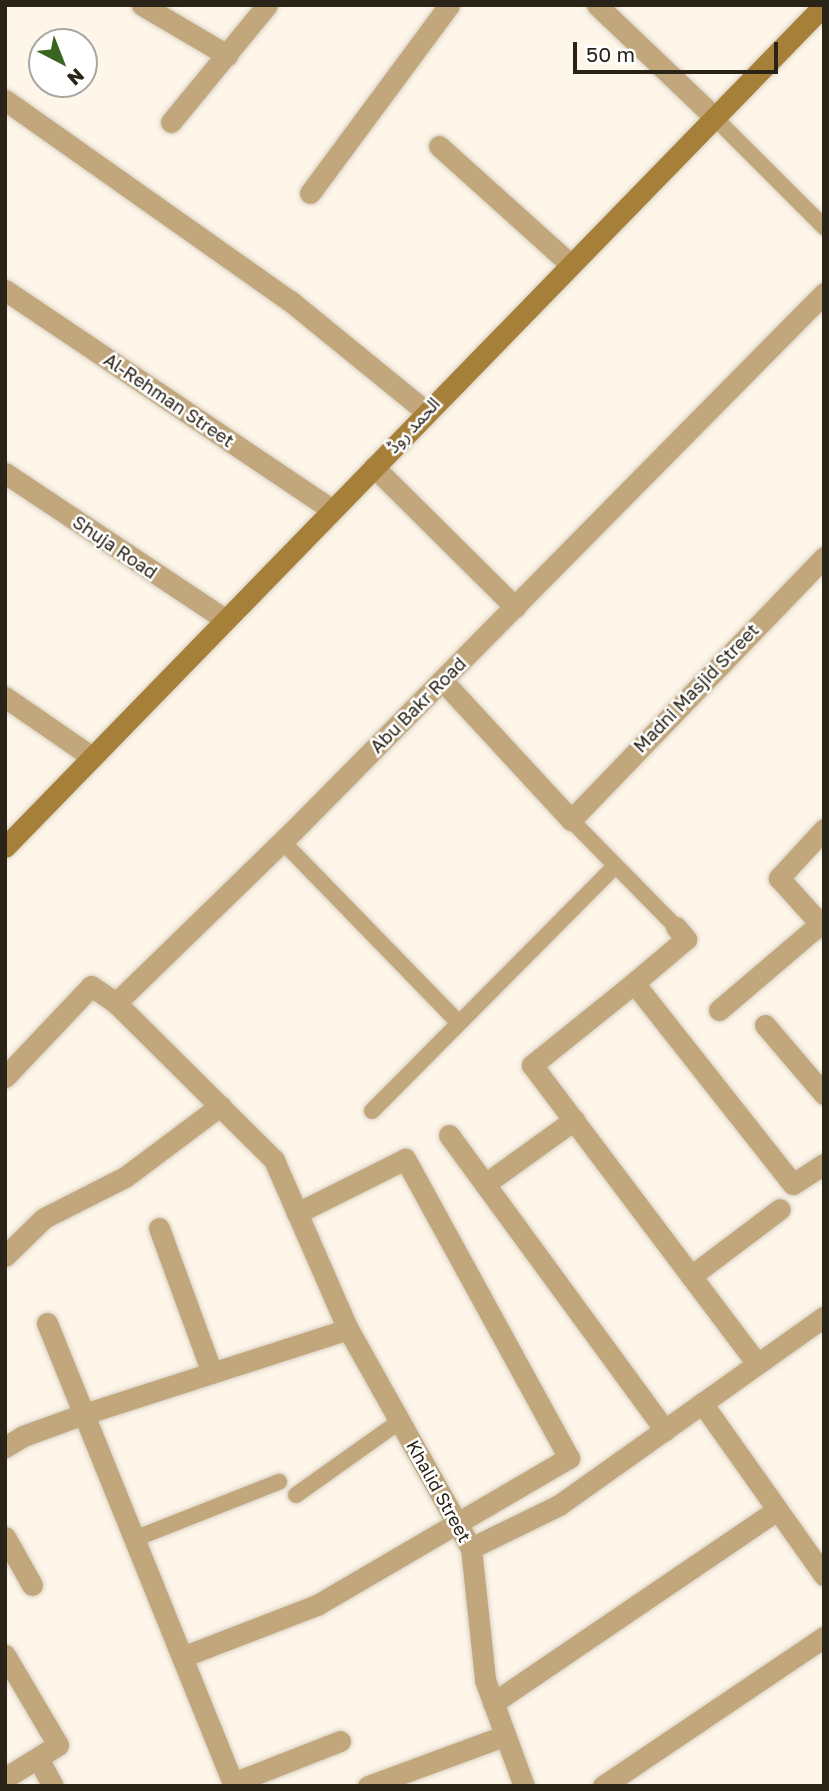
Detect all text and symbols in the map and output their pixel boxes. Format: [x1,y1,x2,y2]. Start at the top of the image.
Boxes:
north arrow [28,28,98,98]
scale bar [577,28,782,72]
text: 50 m [586,41,635,67]
text: N [63,64,89,91]
street label: Al-Rehman Street [100,349,238,451]
street label: الحمد روڈ [382,393,444,457]
street label: Shuja Road [69,511,161,583]
street label: Madni Masjid Street [629,619,763,757]
street label: Abu Bakr Road [366,653,470,757]
street label: Khalid Street [402,1436,476,1546]

